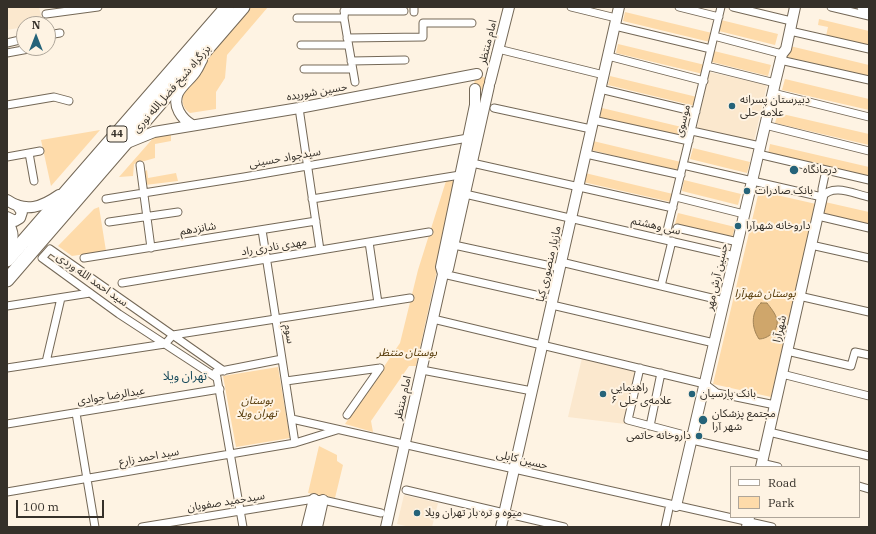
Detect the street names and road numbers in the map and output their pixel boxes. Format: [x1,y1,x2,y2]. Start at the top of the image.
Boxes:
street label: امام منتظر [476,18,500,66]
street label: بزرگراه شیخ فضل‌الله نوری [130,42,214,136]
street label: حسین شوریده [286,80,348,104]
street label: موسوی [673,103,693,139]
road number: 44 [107,126,127,142]
street label: سیدجواد حسینی [248,145,322,171]
street label: سی وهشتم [630,214,682,238]
street label: شانزدهم [179,220,217,238]
street label: مازیار منصوری کیا [534,225,564,303]
street label: مهدی نادری راد [240,235,308,259]
street label: حسین آرش مهر [703,242,731,312]
street label: سید احمد الله وردی [54,251,130,309]
street label: شهرآرا [771,314,789,344]
street label: سوم [281,324,297,344]
street label: امام منتظر [391,374,415,422]
street label: عبدالرضا جوادی [76,384,146,408]
street label: سید احمد زارع [118,445,180,469]
street label: حسین کابلی [495,448,549,472]
street label: سیدحمید صفویان [186,489,266,515]

